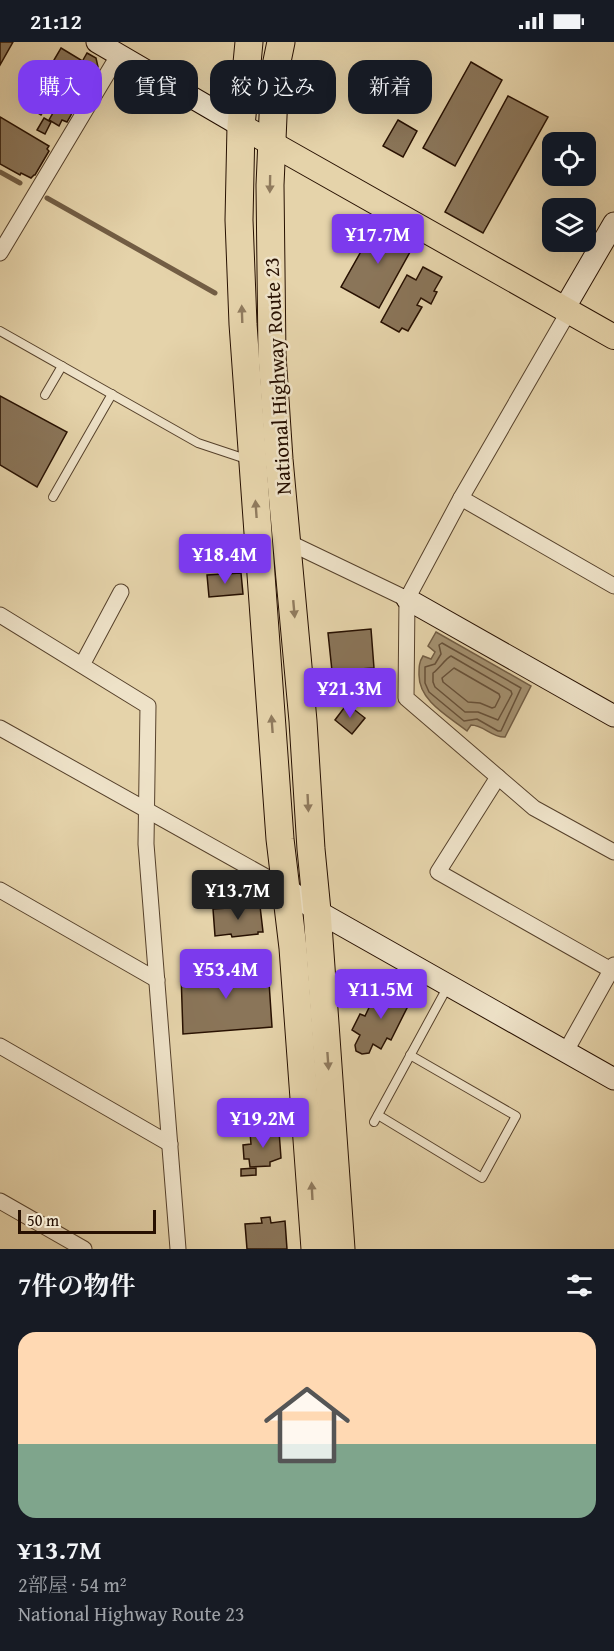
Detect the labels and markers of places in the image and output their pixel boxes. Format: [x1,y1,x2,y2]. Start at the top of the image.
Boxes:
pin: ¥17.7M [329,214,427,265]
pin: ¥18.4M [176,534,274,585]
pin: ¥21.3M [301,668,399,719]
pin: ¥13.7M [189,870,287,921]
pin: ¥53.4M [177,949,275,1000]
pin: ¥11.5M [332,969,430,1020]
pin: ¥19.2M [214,1098,312,1149]

